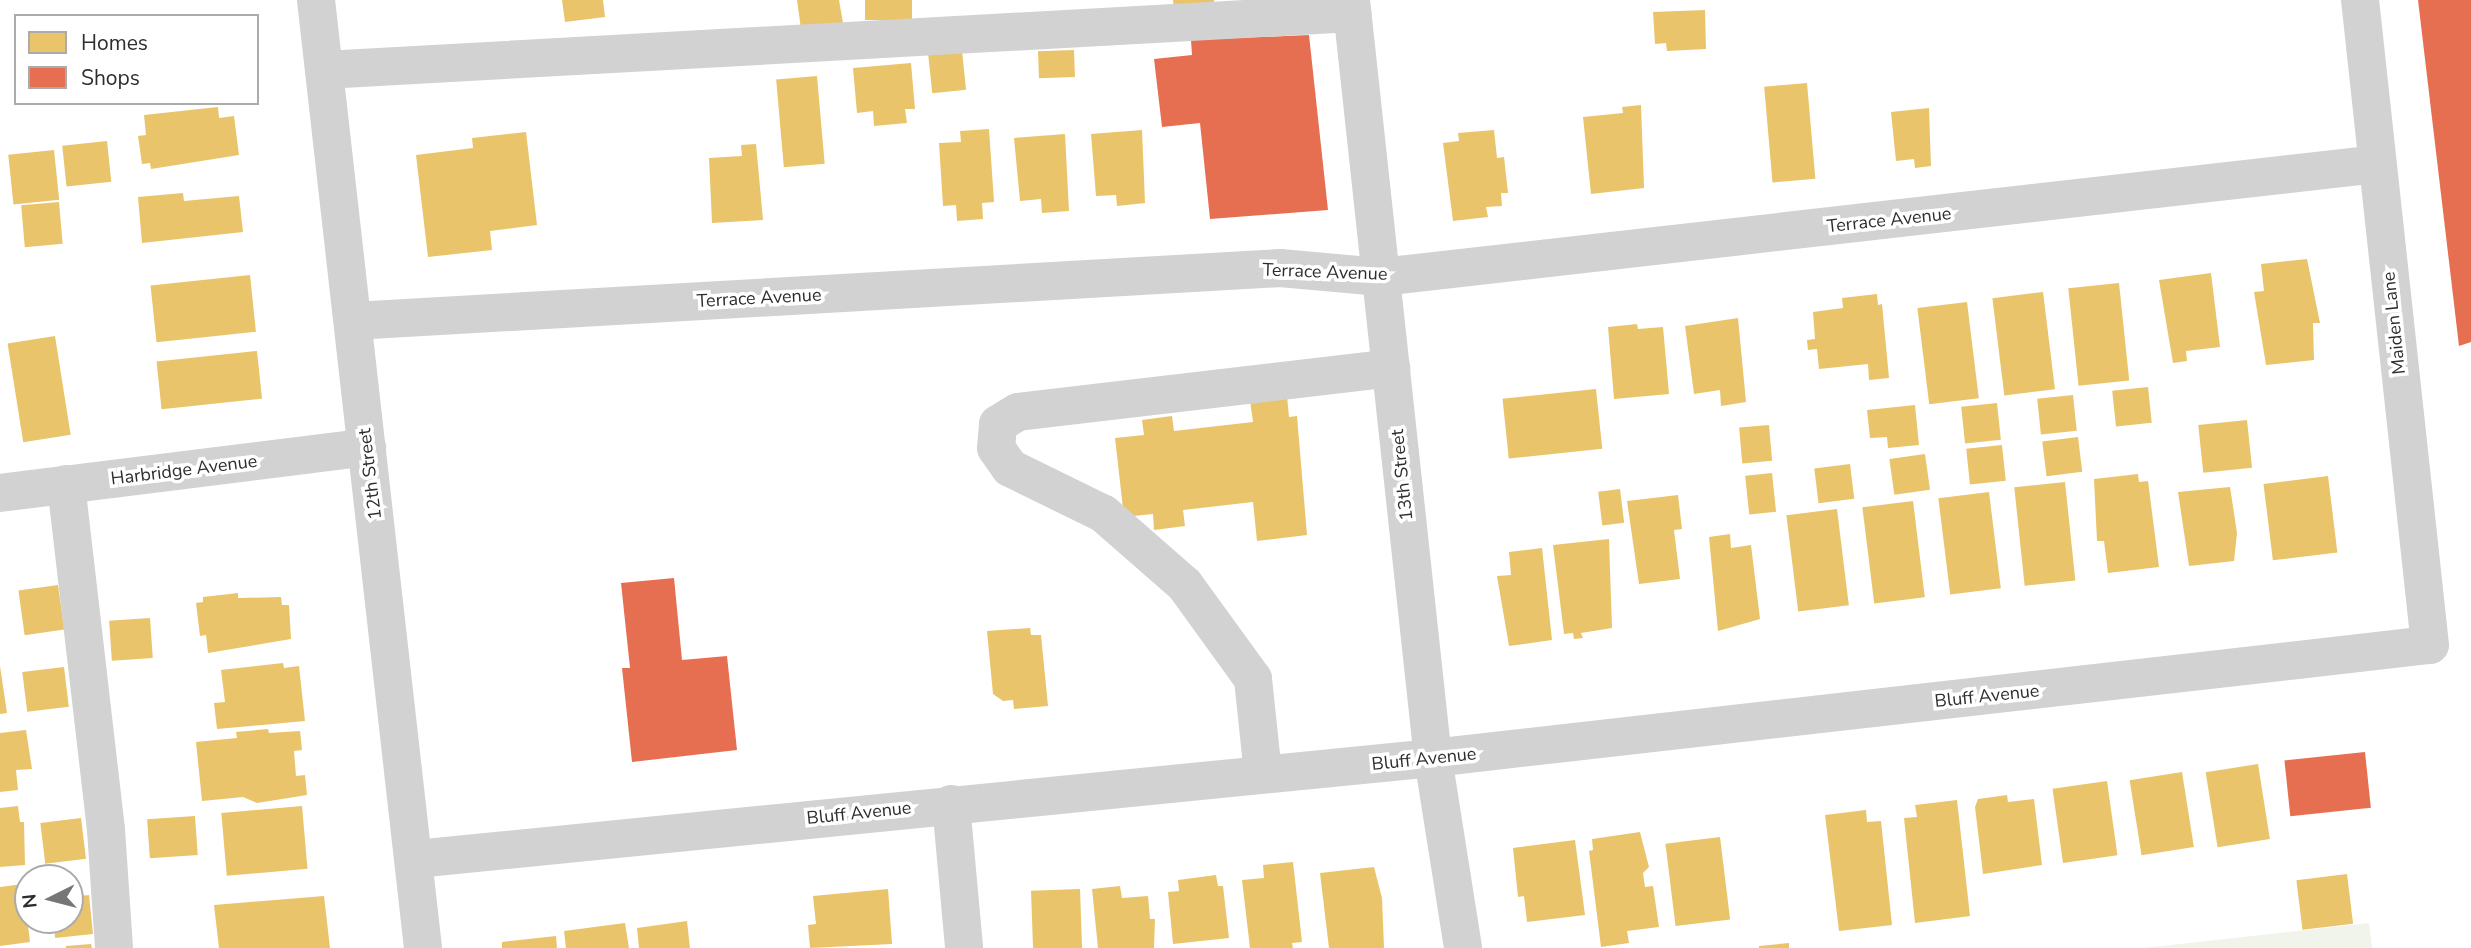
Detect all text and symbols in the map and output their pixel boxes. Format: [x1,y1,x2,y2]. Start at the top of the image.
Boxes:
legend [14,14,259,105]
text: Homes [81,29,148,57]
text: Shops [81,64,140,92]
street label: Terrace Avenue [1826,203,1952,237]
street label: Terrace Avenue [1262,259,1388,285]
street label: Maiden Lane [2378,271,2410,375]
street label: Terrace Avenue [696,284,822,312]
street label: 12th Street [354,427,386,521]
street label: 13th Street [1386,428,1418,522]
street label: Harbridge Avenue [110,450,258,490]
street label: Bluff Avenue [1934,680,2040,712]
street label: Bluff Avenue [1371,743,1477,775]
street label: Bluff Avenue [806,797,912,829]
north arrow [14,864,84,934]
text: N [16,893,44,909]

